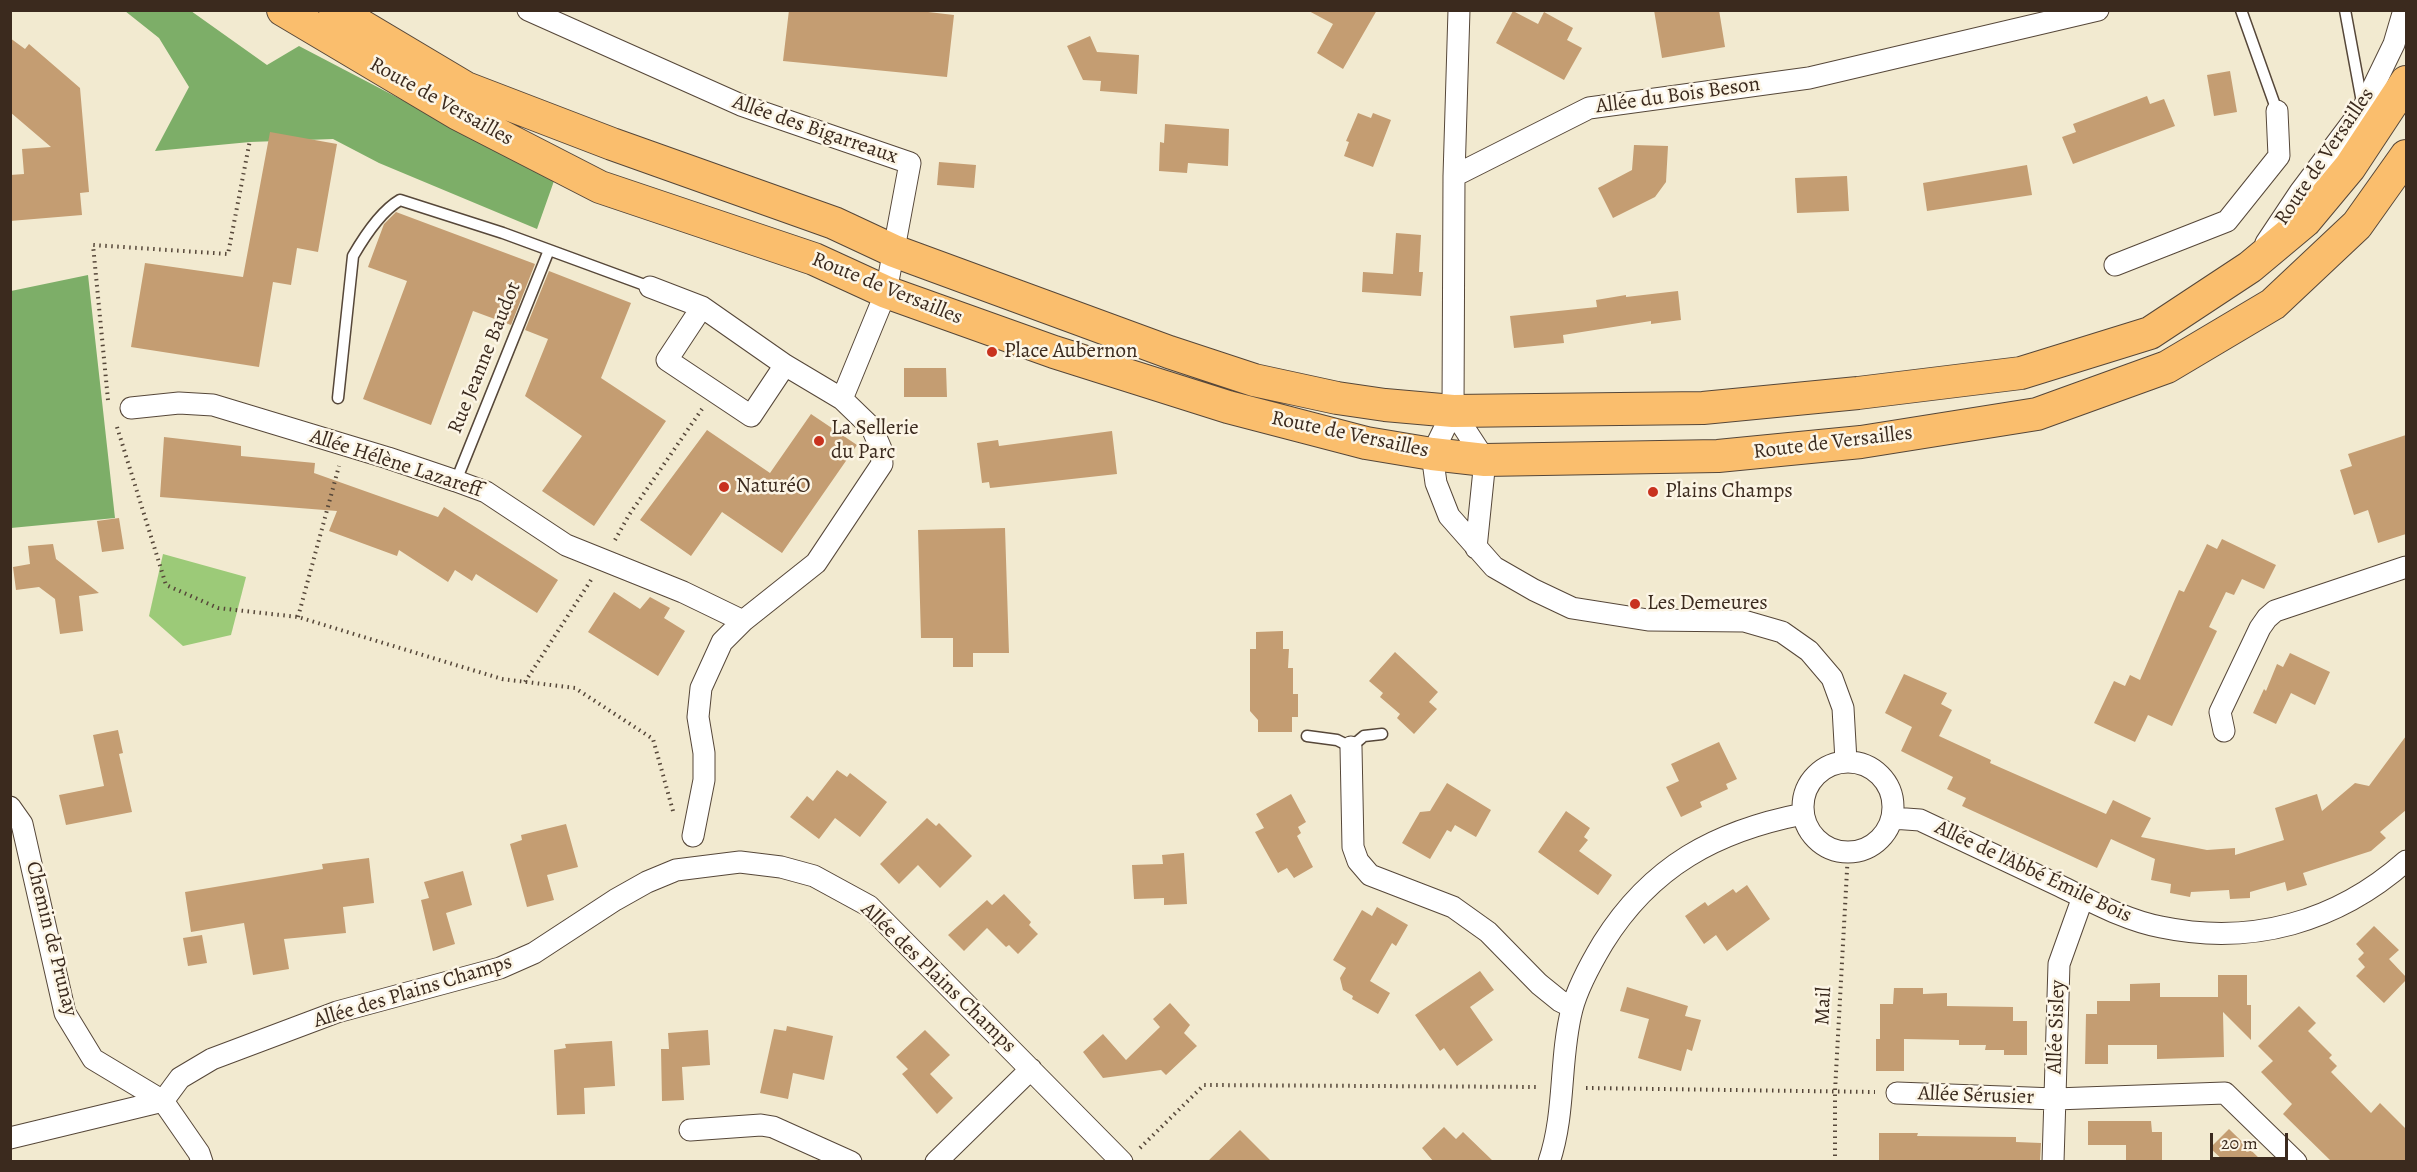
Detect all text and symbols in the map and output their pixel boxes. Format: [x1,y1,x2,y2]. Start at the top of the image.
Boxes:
street label: Route de Versailles [365,52,517,152]
street label: Allée du Bois Beson [1594,72,1762,120]
street label: Route de Versailles [2270,84,2380,230]
street label: Allée des Bigarreaux [729,90,901,170]
street label: Route de Versailles [808,247,966,331]
street label: Rue Jeanne Baudot [443,279,527,437]
place label: Place Aubernon [1004,339,1137,365]
marker: Place Aubernon [985,345,999,359]
street label: Route de Versailles [1269,406,1431,464]
place label: La Sellerie du Parc [831,416,919,466]
street label: Route de Versailles [1752,421,1914,465]
street label: Allée Hélène Lazareff [307,424,485,504]
marker: La Sellerie du Parc [812,434,826,448]
place label: NaturéO [736,474,811,500]
place label: Plains Champs [1665,479,1793,505]
marker: NaturéO [717,480,731,494]
marker: Plains Champs [1646,485,1660,499]
place label: Les Demeures [1647,591,1768,617]
marker: Les Demeures [1628,597,1642,611]
street label: Allée de l'Abbé Émile Bois [1931,815,2135,929]
street label: Chemin de Prunay [20,859,82,1019]
street label: Allée des Plains Champs [855,897,1021,1059]
street label: Allée des Plains Champs [311,950,515,1034]
street label: Allée Sisley [2043,979,2071,1075]
street label: Mail [1810,986,1838,1026]
street label: Allée Sérusier [1917,1081,2035,1111]
scale bar [2213,1121,2291,1159]
text: 20 m [2221,1131,2258,1155]

